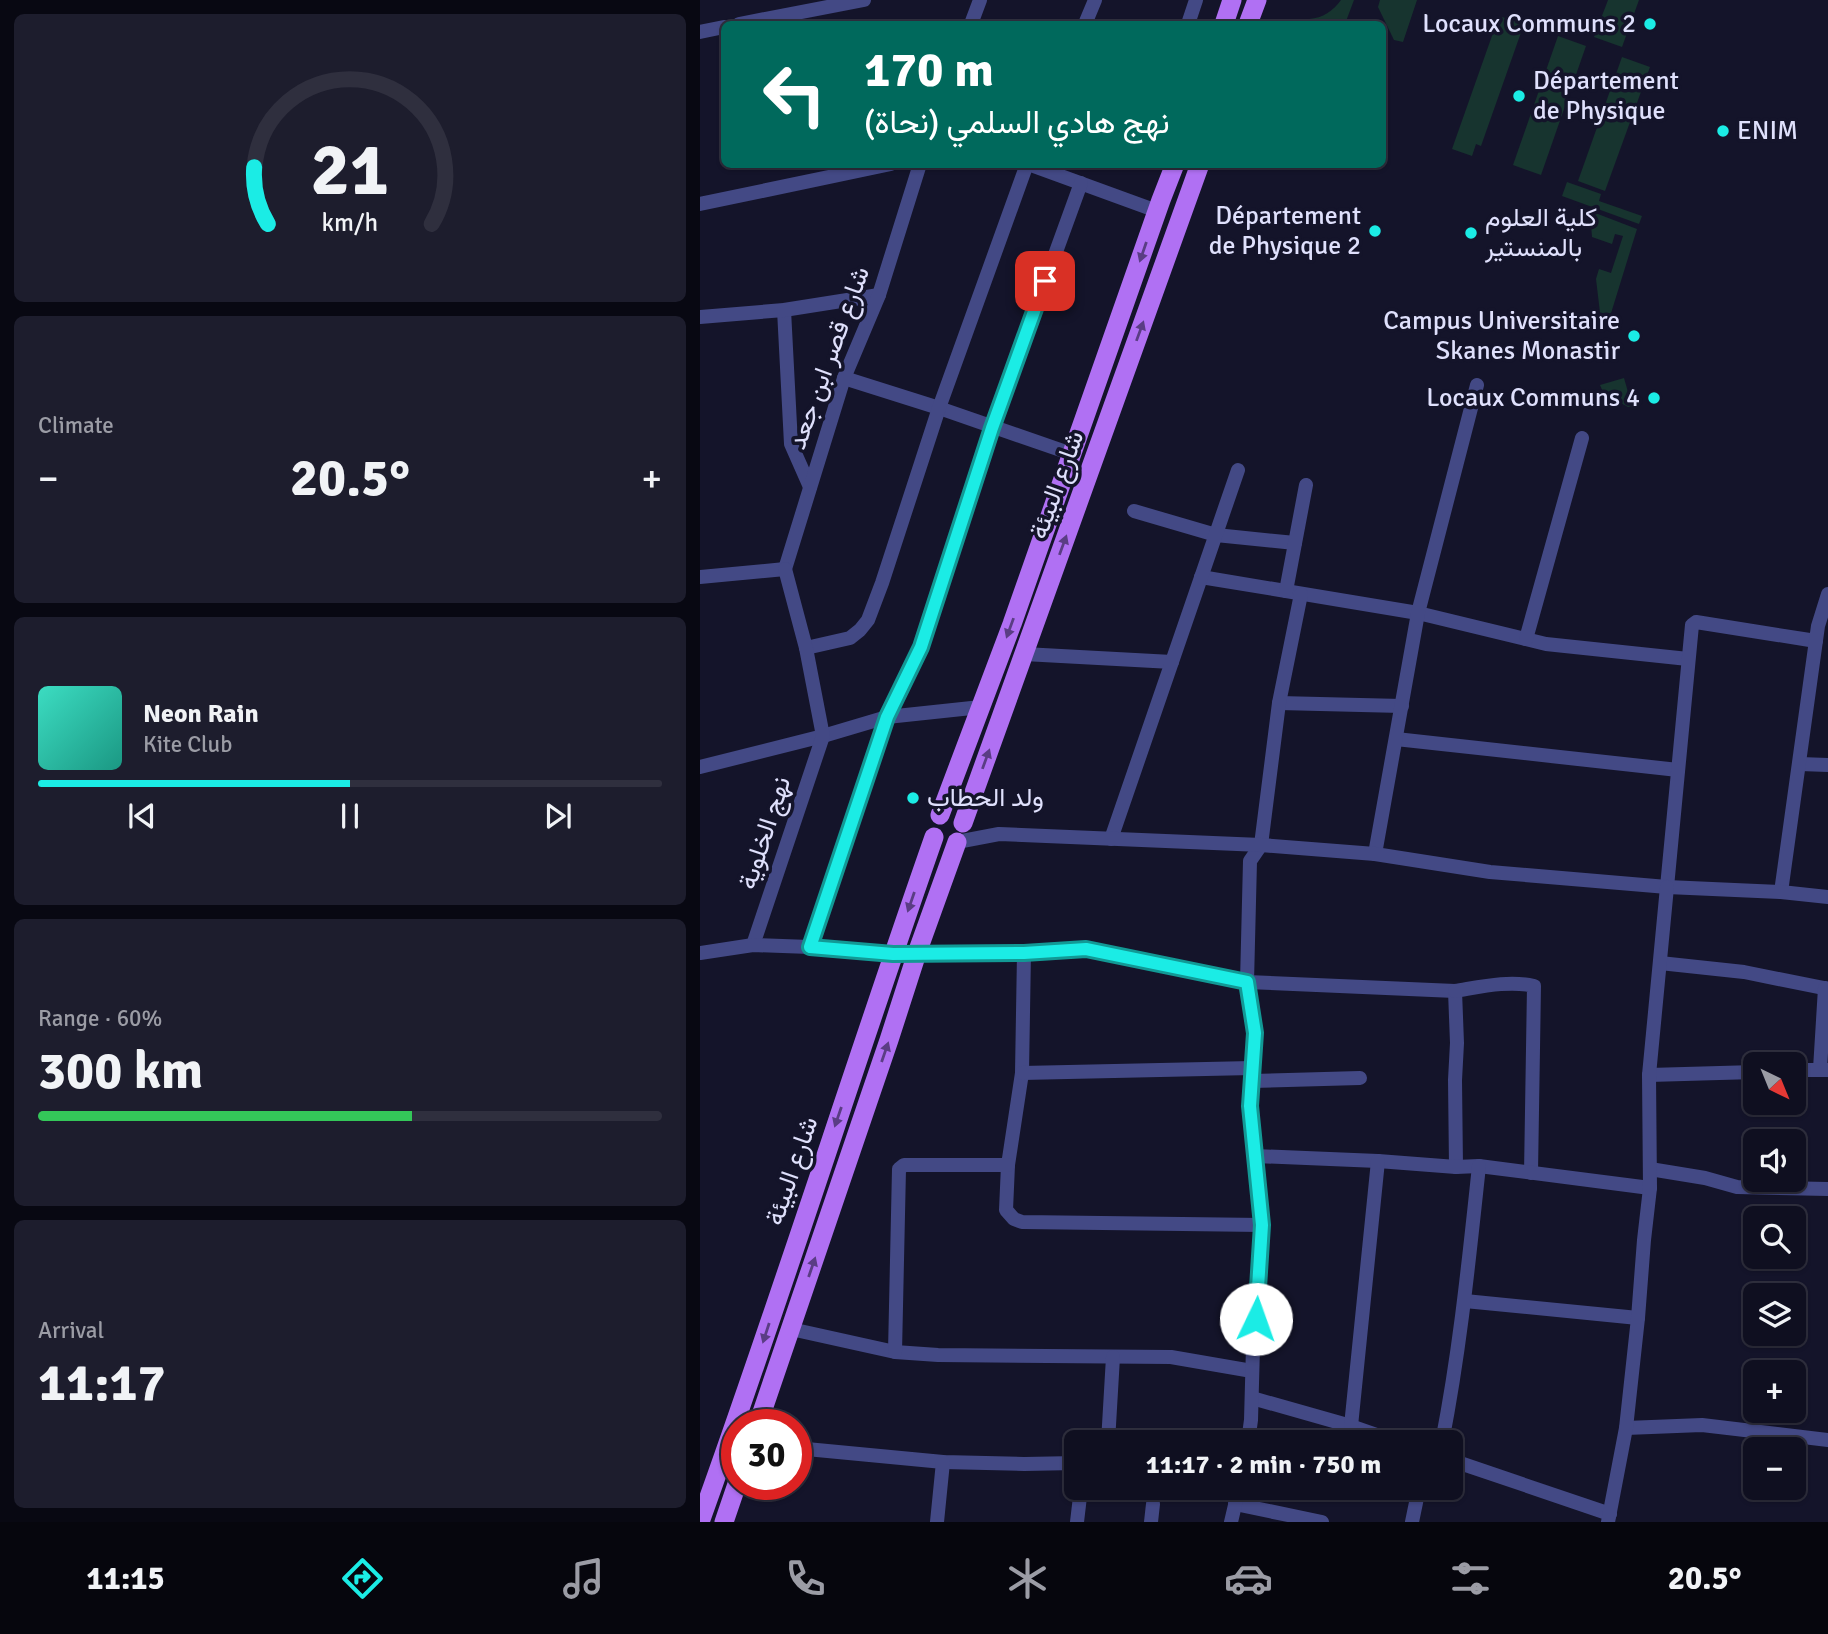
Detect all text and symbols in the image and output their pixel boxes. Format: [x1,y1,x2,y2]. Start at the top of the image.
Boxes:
place label: Locaux Communs 2 [1422,8,1636,40]
marker: Locaux Communs 2 [1642,16,1658,32]
text: 170 m [864,40,994,100]
icon: left [749,49,840,140]
place label: Département de Physique [1533,65,1679,127]
marker: Département de Physique [1511,88,1527,104]
text: نهج هادي السلمي (نحاة) [864,103,1170,142]
place label: ENIM [1737,115,1798,147]
marker: ENIM [1715,123,1731,139]
text: 21 [311,126,389,215]
place label: Département de Physique 2 [1209,200,1361,262]
place label: كلية العلوم بالمنستير [1484,202,1597,264]
text: km/h [322,207,378,238]
marker: Département de Physique 2 [1367,223,1383,239]
marker: كلية العلوم بالمنستير [1463,225,1479,241]
one-way arrow [1137,241,1148,262]
pin [1015,251,1075,311]
street label: شارع قصر ابن جعد [781,262,878,454]
icon: arrive [1026,262,1064,300]
place label: Campus Universitaire Skanes Monastir [1383,305,1620,367]
one-way arrow [1135,321,1146,342]
marker: Campus Universitaire Skanes Monastir [1626,328,1642,344]
place label: Locaux Communs 4 [1426,382,1640,414]
marker: Locaux Communs 4 [1646,390,1662,406]
text: Climate [38,411,114,440]
street label: شارع البيئة [1023,427,1092,544]
text: 20.5° [290,446,410,510]
text: − [38,455,59,502]
text: + [641,455,662,502]
one-way arrow [1058,535,1069,556]
one-way arrow [1004,617,1015,638]
text: Neon Rain [143,698,259,730]
text: Kite Club [143,730,232,759]
one-way arrow [981,749,992,770]
street label: نهج الخلوية [732,773,799,894]
place label: ولد الحطاب [927,782,1044,814]
marker: ولد الحطاب [905,790,921,806]
icon: previous [123,797,161,835]
icon: pause [331,797,369,835]
icon: next [539,797,577,835]
one-way arrow [905,891,916,912]
text: Range · 60% [38,1004,162,1033]
text: 300 km [38,1039,203,1103]
one-way arrow [880,1041,891,1062]
north arrow [1743,1052,1806,1115]
map controls [1743,1052,1806,1500]
one-way arrow [832,1107,843,1128]
street label: شارع البيئة [759,1112,826,1230]
button: sound [1743,1129,1806,1192]
button: search [1743,1206,1806,1269]
one-way arrow [807,1257,817,1278]
position arrow [1219,1282,1293,1356]
button: layers [1743,1283,1806,1346]
text: Arrival [38,1316,104,1345]
one-way arrow [760,1322,770,1343]
text: 11:17 [38,1351,166,1415]
button: + [1743,1360,1806,1423]
speed limit sign: 30 [721,1409,812,1500]
button: − [1743,1437,1806,1500]
text: 11:17 · 2 min · 750 m [1146,1449,1381,1481]
icon: directions [338,1554,387,1603]
icon: music [559,1554,608,1603]
icon: phone [781,1554,830,1603]
icon: climate [1003,1554,1052,1603]
icon: car [1224,1554,1273,1603]
icon: filters [1446,1554,1495,1603]
text: 11:15 [86,1559,165,1598]
text: 20.5° [1668,1559,1742,1598]

